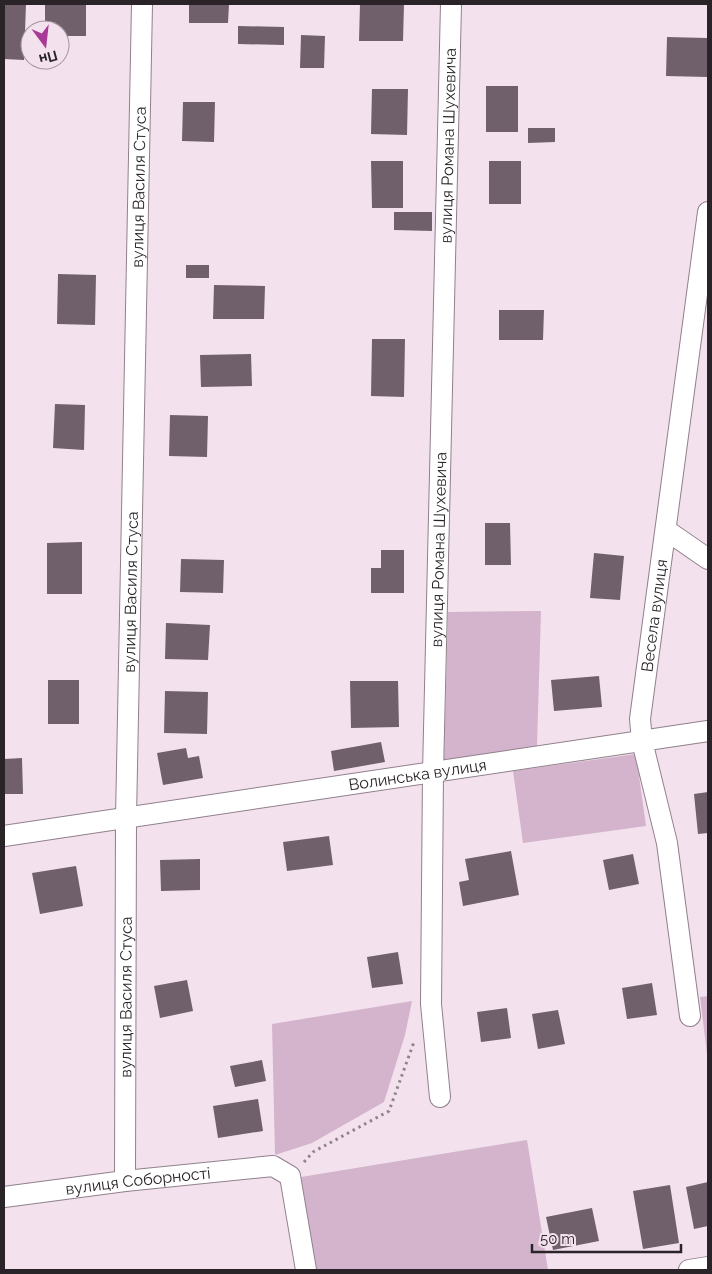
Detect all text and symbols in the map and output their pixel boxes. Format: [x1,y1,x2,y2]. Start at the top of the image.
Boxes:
north arrow [20,20,70,70]
text: Пн [37,47,59,68]
street label: вулиця Романа Шухевича [436,48,459,244]
street label: вулиця Василя Стуса [127,106,149,268]
street label: вулиця Романа Шухевича [426,452,450,647]
street label: вулиця Василя Стуса [119,511,142,673]
street label: Весела вулиця [637,558,671,673]
street label: Волинська вулиця [347,755,488,794]
street label: вулиця Василя Стуса [116,916,135,1078]
street label: вулиця Соборності [64,1163,211,1198]
scale bar [532,1222,681,1254]
text: 50 m [540,1230,575,1248]

